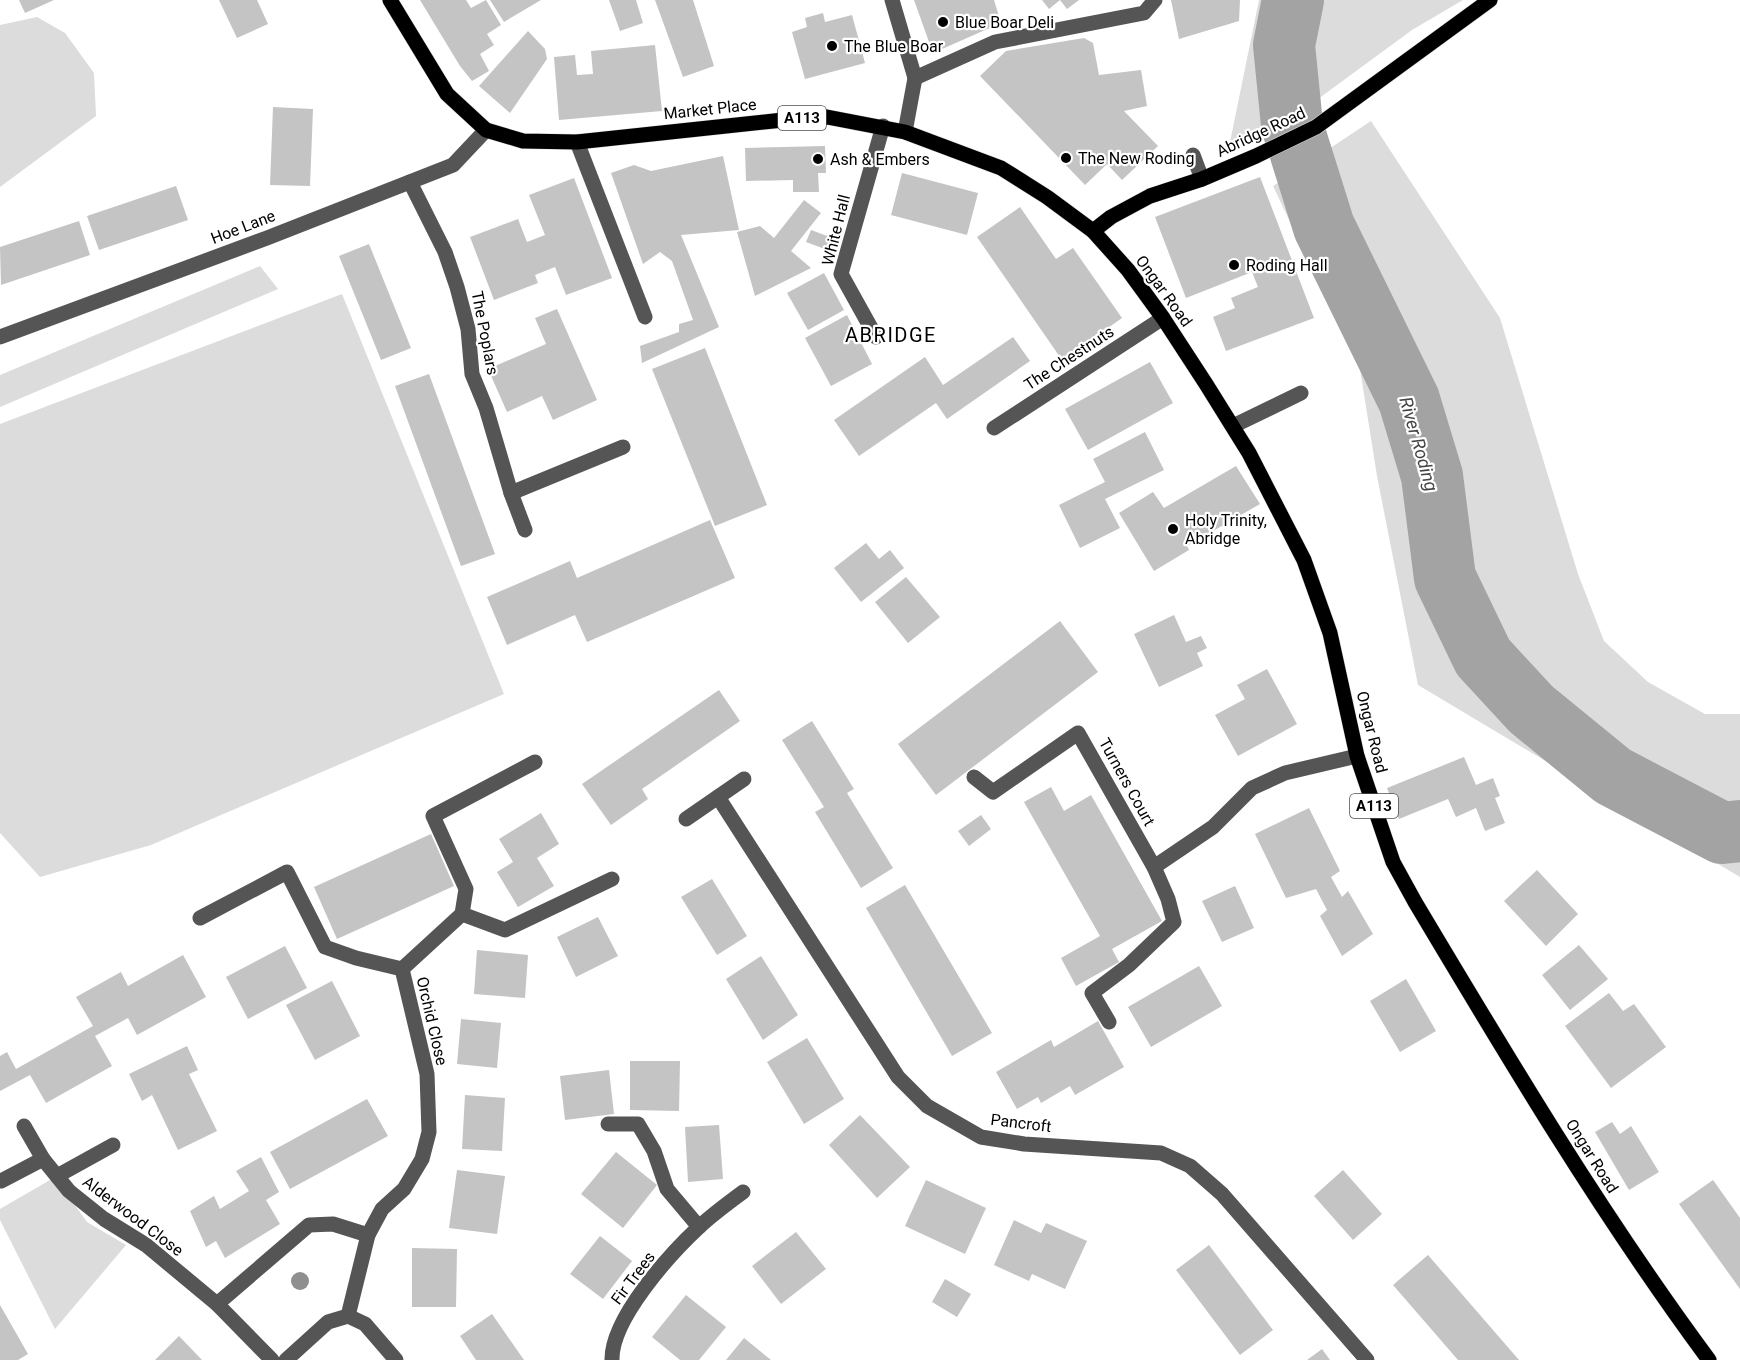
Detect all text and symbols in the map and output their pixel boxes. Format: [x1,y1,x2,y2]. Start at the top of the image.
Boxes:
place label: Blue Boar Deli [955,13,1054,32]
marker: Blue Boar Deli [936,15,950,29]
place label: The Blue Boar [844,37,944,56]
marker: The Blue Boar [825,39,839,53]
street label: Market Place [663,95,757,123]
street label: Abridge Road [1214,103,1308,161]
road number: A113 [778,106,826,130]
place label: The New Roding [1078,149,1194,168]
place label: Ash & Embers [830,150,930,169]
marker: The New Roding [1059,151,1073,165]
marker: Ash & Embers [811,152,825,166]
street label: White Hall [818,193,854,267]
street label: Hoe Lane [208,206,278,248]
street label: Ongar Road [1132,252,1196,330]
place label: Roding Hall [1246,256,1328,275]
marker: Roding Hall [1227,258,1241,272]
street label: The Poplars [468,289,502,377]
street label: The Chestnuts [1021,322,1117,394]
district label: ABRIDGE [845,323,937,347]
water label: River Roding [1396,394,1443,494]
place label: Holy Trinity, Abridge [1185,511,1267,548]
marker: Holy Trinity, Abridge [1166,522,1180,536]
street label: Ongar Road [1353,689,1391,775]
street label: Turners Court [1095,735,1159,829]
road number: A113 [1350,794,1398,818]
street label: Orchid Close [413,975,451,1067]
street label: Pancroft [990,1110,1052,1136]
street label: Ongar Road [1562,1116,1622,1196]
street label: Alderwood Close [79,1172,187,1260]
street label: Fir Trees [607,1248,659,1308]

